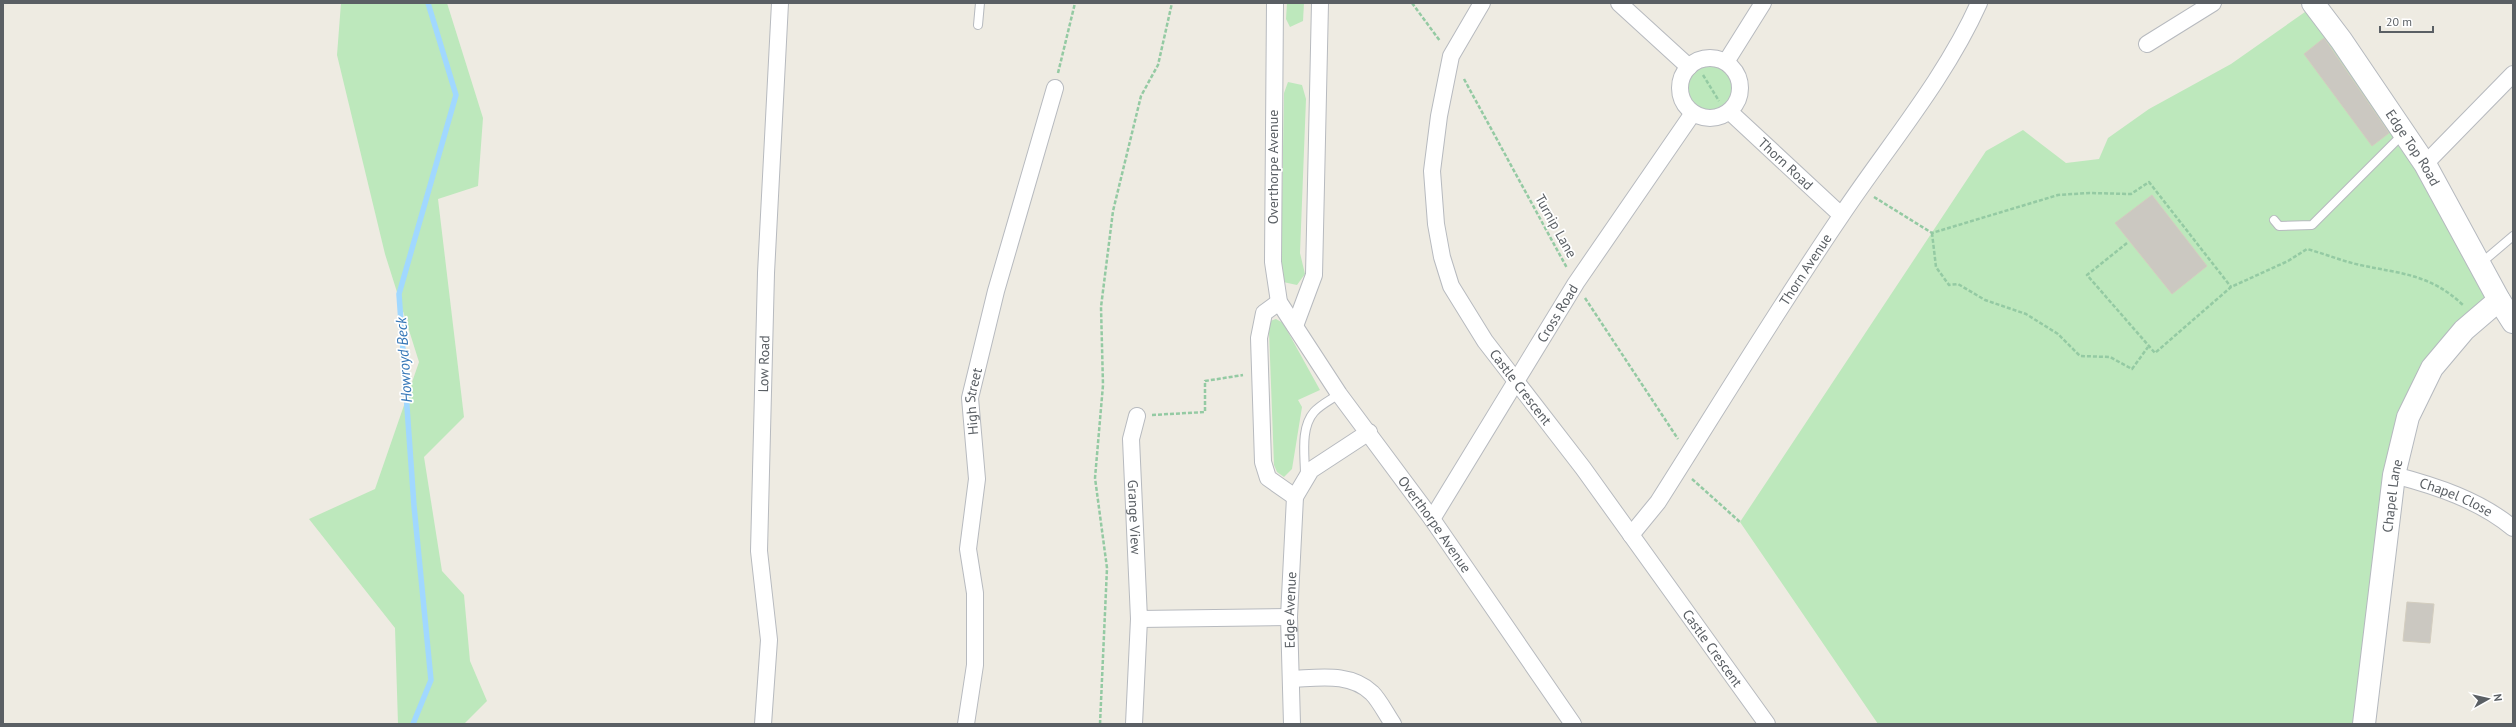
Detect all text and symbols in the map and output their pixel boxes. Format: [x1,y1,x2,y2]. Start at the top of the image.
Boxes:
scale bar [2380,8,2433,34]
text: 20 m [2386,14,2412,29]
street label: Edge Top Road [2382,106,2444,189]
street label: Overthorpe Avenue [1264,110,1282,224]
street label: Thorn Road [1754,134,1817,194]
street label: Turnip Lane [1531,191,1581,261]
street label: Thorn Avenue [1775,230,1836,309]
street label: Cross Road [1533,281,1582,346]
water label: Howroyd Beck [391,315,416,403]
street label: Low Road [754,335,773,393]
street label: Castle Crescent [1486,345,1556,429]
street label: High Street [961,366,986,436]
street label: Chapel Lane [2378,457,2407,533]
street label: Overthorpe Avenue [1394,472,1475,576]
street label: Chapel Close [2417,474,2496,520]
street label: Grange View [1124,479,1145,556]
street label: Edge Avenue [1280,571,1300,649]
street label: Castle Crescent [1678,606,1747,691]
north arrow [2468,679,2508,719]
text: N [2490,693,2505,702]

